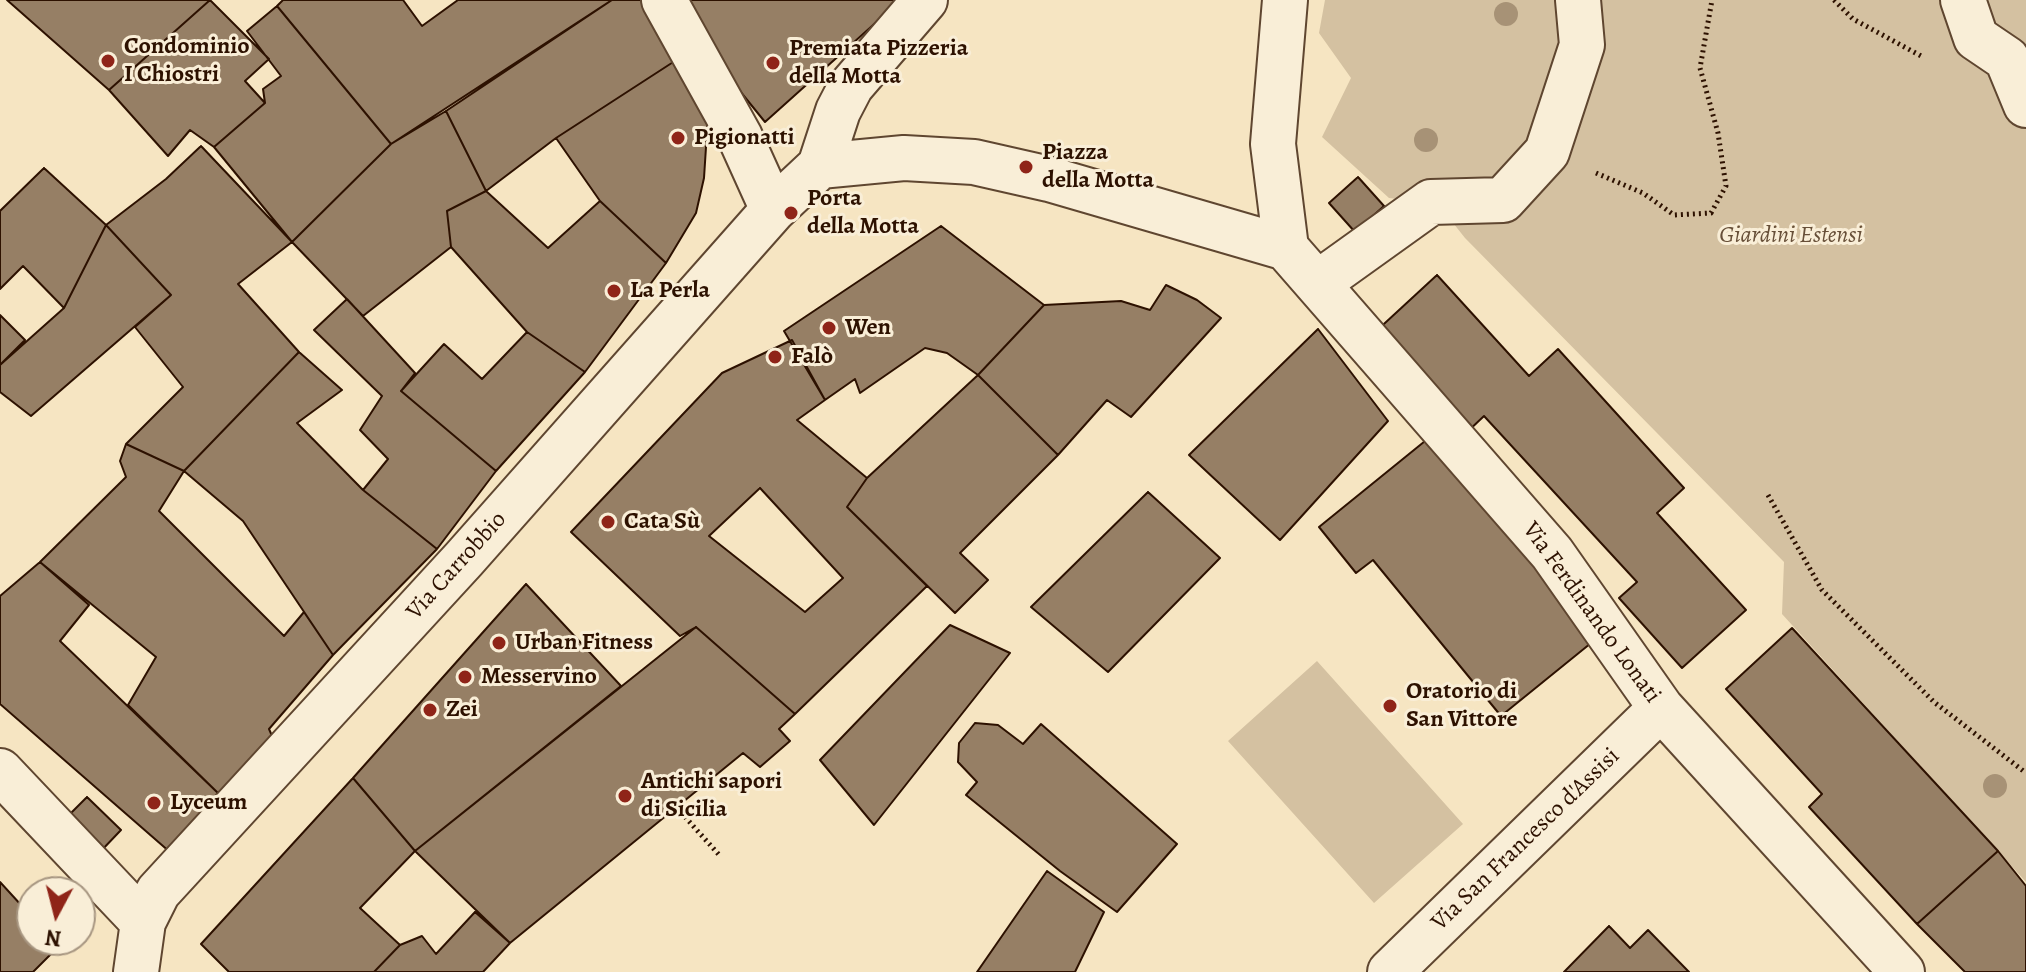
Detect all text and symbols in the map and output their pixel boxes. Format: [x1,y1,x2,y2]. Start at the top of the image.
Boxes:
place label: Condominio I Chiostri [124,33,250,89]
place label: Premiata Pizzeria della Motta [789,35,968,91]
marker: Condominio I Chiostri [99,52,117,70]
marker: Premiata Pizzeria della Motta [764,54,782,72]
place label: Pigionatti [694,124,794,152]
marker: Pigionatti [669,129,687,147]
place label: Piazza della Motta [1042,139,1154,195]
marker: Piazza della Motta [1017,158,1035,176]
place label: Porta della Motta [807,185,919,241]
marker: Porta della Motta [782,204,800,222]
park label: Giardini Estensi [1719,222,1863,250]
place label: La Perla [630,277,710,305]
marker: La Perla [605,282,623,300]
place label: Wen [845,314,891,342]
marker: Wen [820,319,838,337]
place label: Falò [791,343,833,371]
marker: Falò [766,348,784,366]
street label: Via Carrobbio [401,506,513,626]
place label: Cata Sù [624,508,700,536]
marker: Cata Sù [599,513,617,531]
street label: Via Ferdinando Lonati [1516,517,1666,709]
place label: Urban Fitness [515,629,653,657]
marker: Urban Fitness [490,634,508,652]
place label: Messervino [481,663,597,691]
marker: Messervino [456,668,474,686]
place label: Oratorio di San Vittore [1406,678,1518,734]
place label: Zei [446,696,478,724]
marker: Oratorio di San Vittore [1381,697,1399,715]
marker: Zei [421,701,439,719]
street label: Via San Francesco d'Assisi [1426,743,1626,937]
place label: Antichi sapori di Sicilia [641,768,782,824]
marker: Antichi sapori di Sicilia [616,787,634,805]
place label: Lyceum [170,789,247,817]
marker: Lyceum [145,794,163,812]
north arrow [16,876,96,956]
text: N [44,922,63,954]

